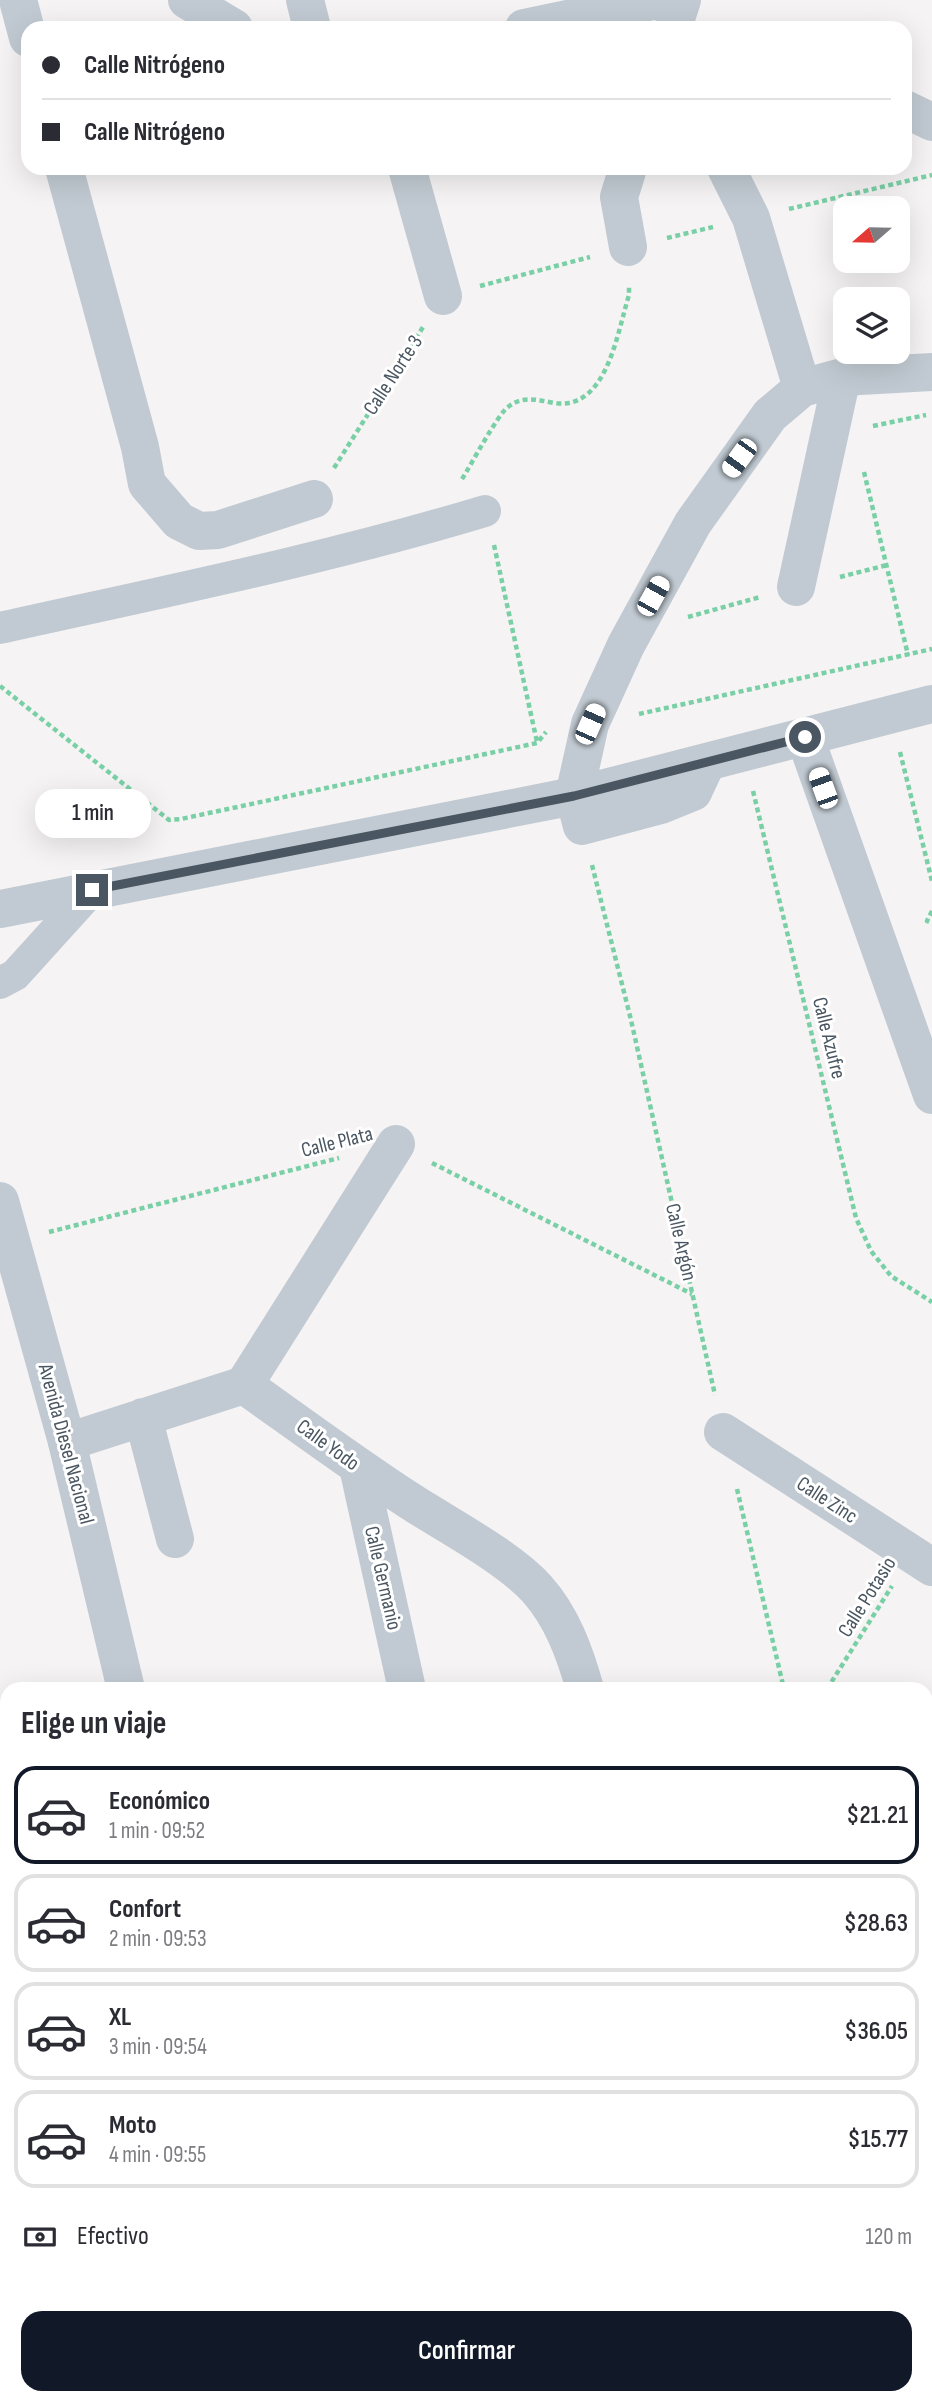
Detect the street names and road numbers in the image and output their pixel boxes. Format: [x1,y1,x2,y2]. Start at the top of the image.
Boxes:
street label: Calle Norte 3 [358,330,428,420]
street label: Calle Azufre [807,995,851,1081]
street label: Calle Plata [299,1121,375,1163]
street label: Calle Argón [660,1201,702,1283]
street label: Avenida Diesel Nacional [32,1360,99,1527]
street label: Calle Yodo [292,1414,364,1476]
street label: Calle Zinc [792,1471,862,1529]
street label: Calle Germanio [359,1524,407,1632]
street label: Calle Potasio [833,1552,901,1642]

